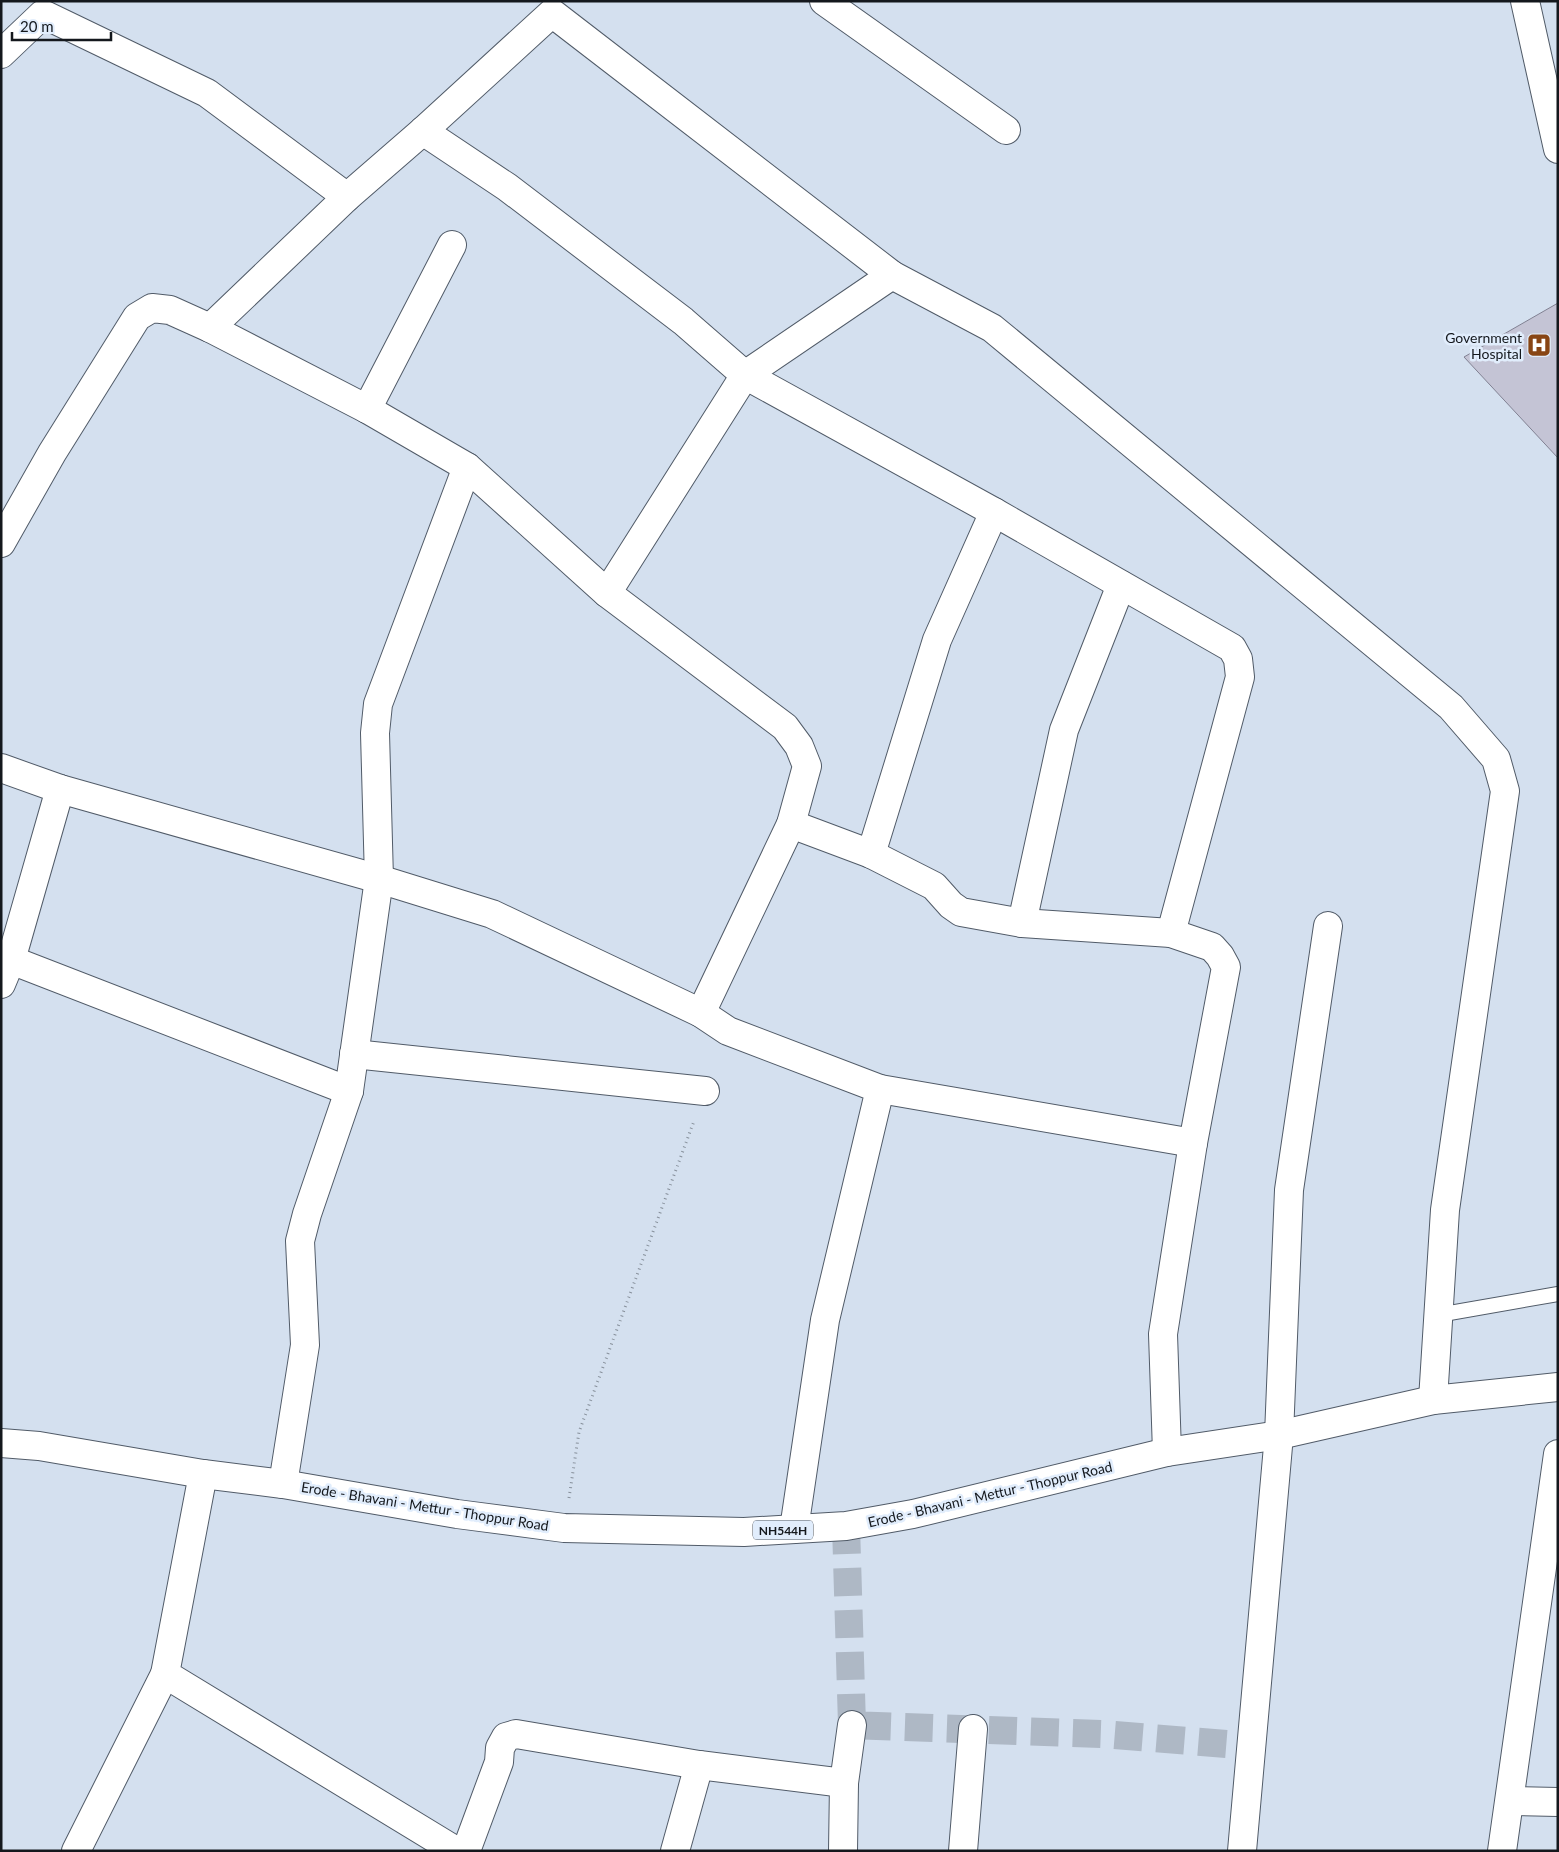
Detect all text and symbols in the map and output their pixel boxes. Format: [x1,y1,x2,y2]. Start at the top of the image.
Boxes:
scale bar [12,10,111,42]
text: 20 m [20,17,54,35]
place label: Government Hospital [1445,329,1522,362]
hospital icon: Government Hospital [1526,332,1552,358]
street label: Erode - Bhavani - Mettur - Thoppur Road [866,1458,1114,1530]
street label: Erode - Bhavani - Mettur - Thoppur Road [300,1478,550,1534]
road number: NH544H [753,1520,813,1540]

